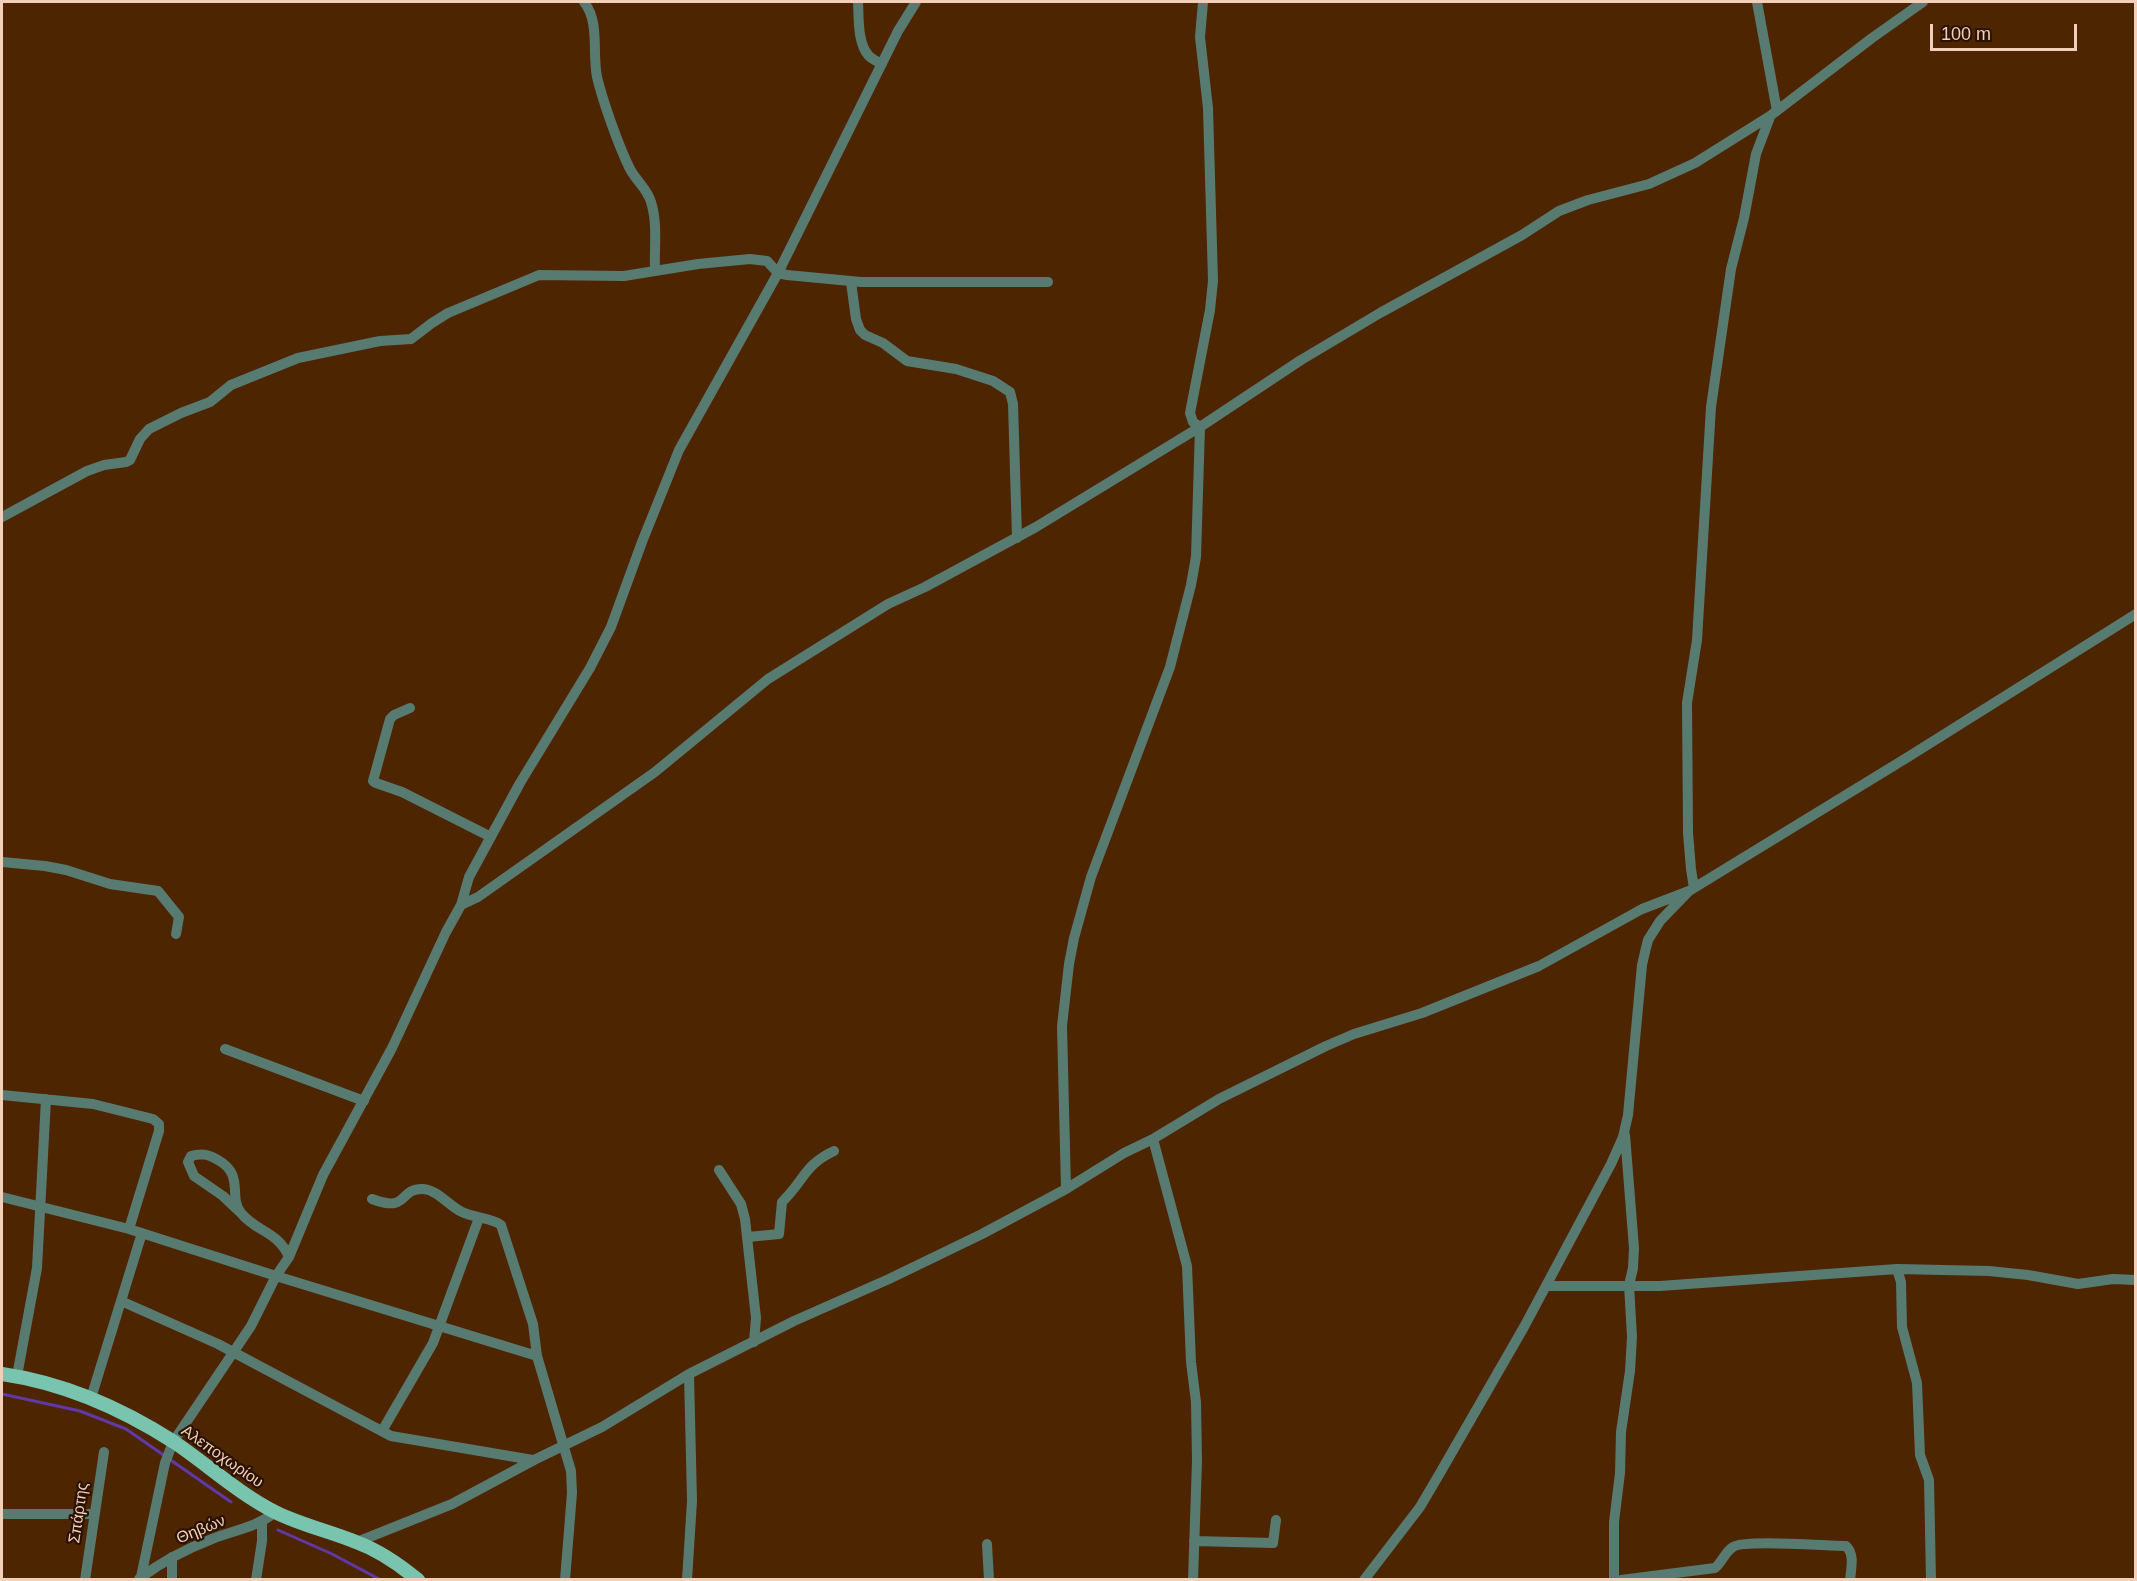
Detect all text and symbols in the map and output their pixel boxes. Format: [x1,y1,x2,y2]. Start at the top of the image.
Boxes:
scale bar [1933,12,2080,50]
text: 100 m [1941,24,1991,44]
street label: Αλεποχωρίου [177,1422,267,1492]
street label: Σπάρτης [65,1481,93,1545]
street label: Θηβών [174,1512,228,1548]

